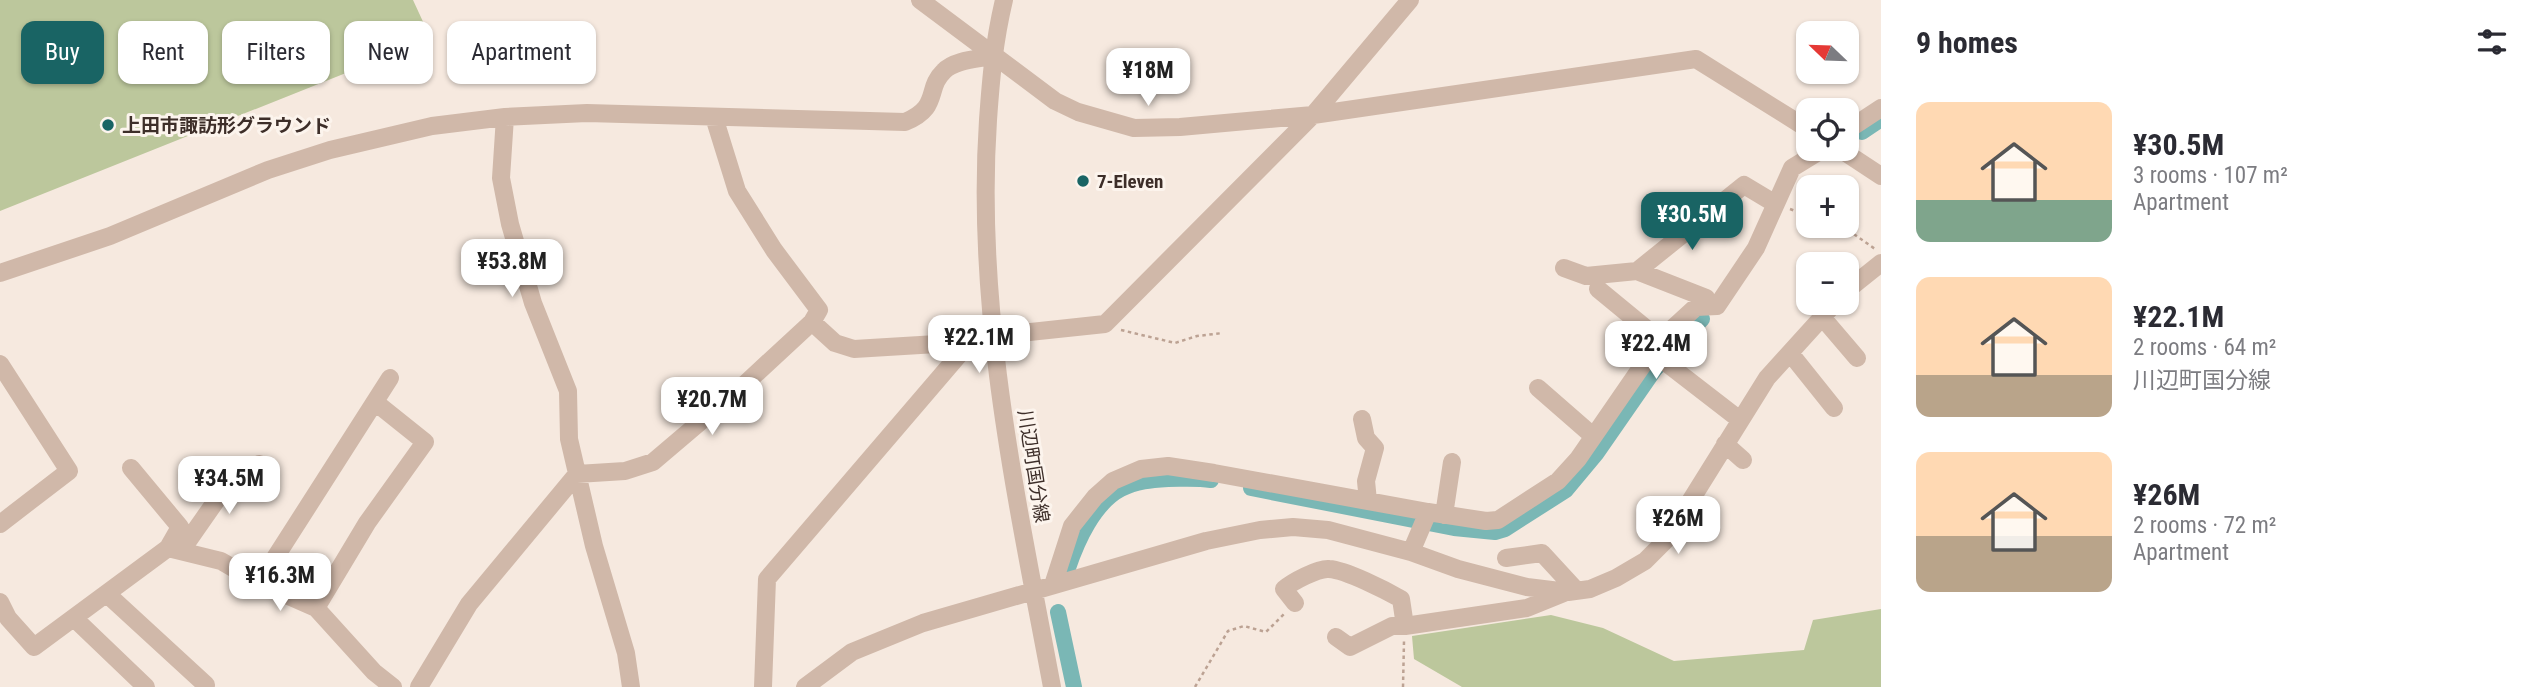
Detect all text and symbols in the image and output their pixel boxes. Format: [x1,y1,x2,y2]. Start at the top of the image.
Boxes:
chip: Buy [21,21,104,84]
chip: Rent [118,21,208,84]
chip: Filters [222,21,330,84]
chip: New [344,21,433,84]
chip: Apartment [447,21,596,84]
north arrow [1796,21,1858,84]
map controls [1796,21,1859,315]
icon: filters [2473,23,2511,61]
text: 9 homes [1916,25,2018,60]
pin: ¥18M [1107,48,1189,108]
text: ¥18M [1122,57,1174,84]
button: locate [1796,98,1859,161]
place label: 上田市諏訪形グラウンド [122,114,331,137]
marker: 上田市諏訪形グラウンド [100,117,116,133]
text: ¥30.5M [2133,127,2224,162]
icon: home [1972,130,2056,214]
text: 3 rooms · 107 m² [2133,162,2288,189]
place label: 7-Eleven [1097,170,1163,193]
marker: 7-Eleven [1075,173,1091,189]
button: + [1796,175,1859,238]
text: Apartment [2133,189,2229,216]
pin: ¥30.5M [1635,192,1749,252]
text: ¥30.5M [1657,201,1727,228]
pin: ¥53.8M [455,240,569,299]
text: ¥53.8M [477,248,547,275]
button: − [1796,252,1859,315]
text: ¥22.1M [2133,299,2224,334]
icon: home [1972,305,2056,389]
pin: ¥22.1M [922,316,1036,375]
pin: ¥22.4M [1599,322,1713,381]
text: ¥22.1M [944,324,1014,351]
text: ¥22.4M [1621,330,1691,357]
text: 2 rooms · 64 m² [2133,334,2276,361]
text: 川辺町国分線 [2133,367,2271,394]
pin: ¥20.7M [655,378,769,437]
text: ¥20.7M [677,386,747,413]
street label: 川辺町国分線 [1013,408,1054,524]
pin: ¥34.5M [172,456,286,516]
text: ¥34.5M [194,465,264,492]
text: ¥26M [2133,477,2200,512]
icon: home [1972,480,2056,564]
pin: ¥26M [1637,496,1719,556]
text: ¥26M [1652,505,1704,532]
text: 2 rooms · 72 m² [2133,512,2276,539]
text: Apartment [2133,539,2229,566]
pin: ¥16.3M [223,554,337,613]
text: ¥16.3M [245,562,315,589]

